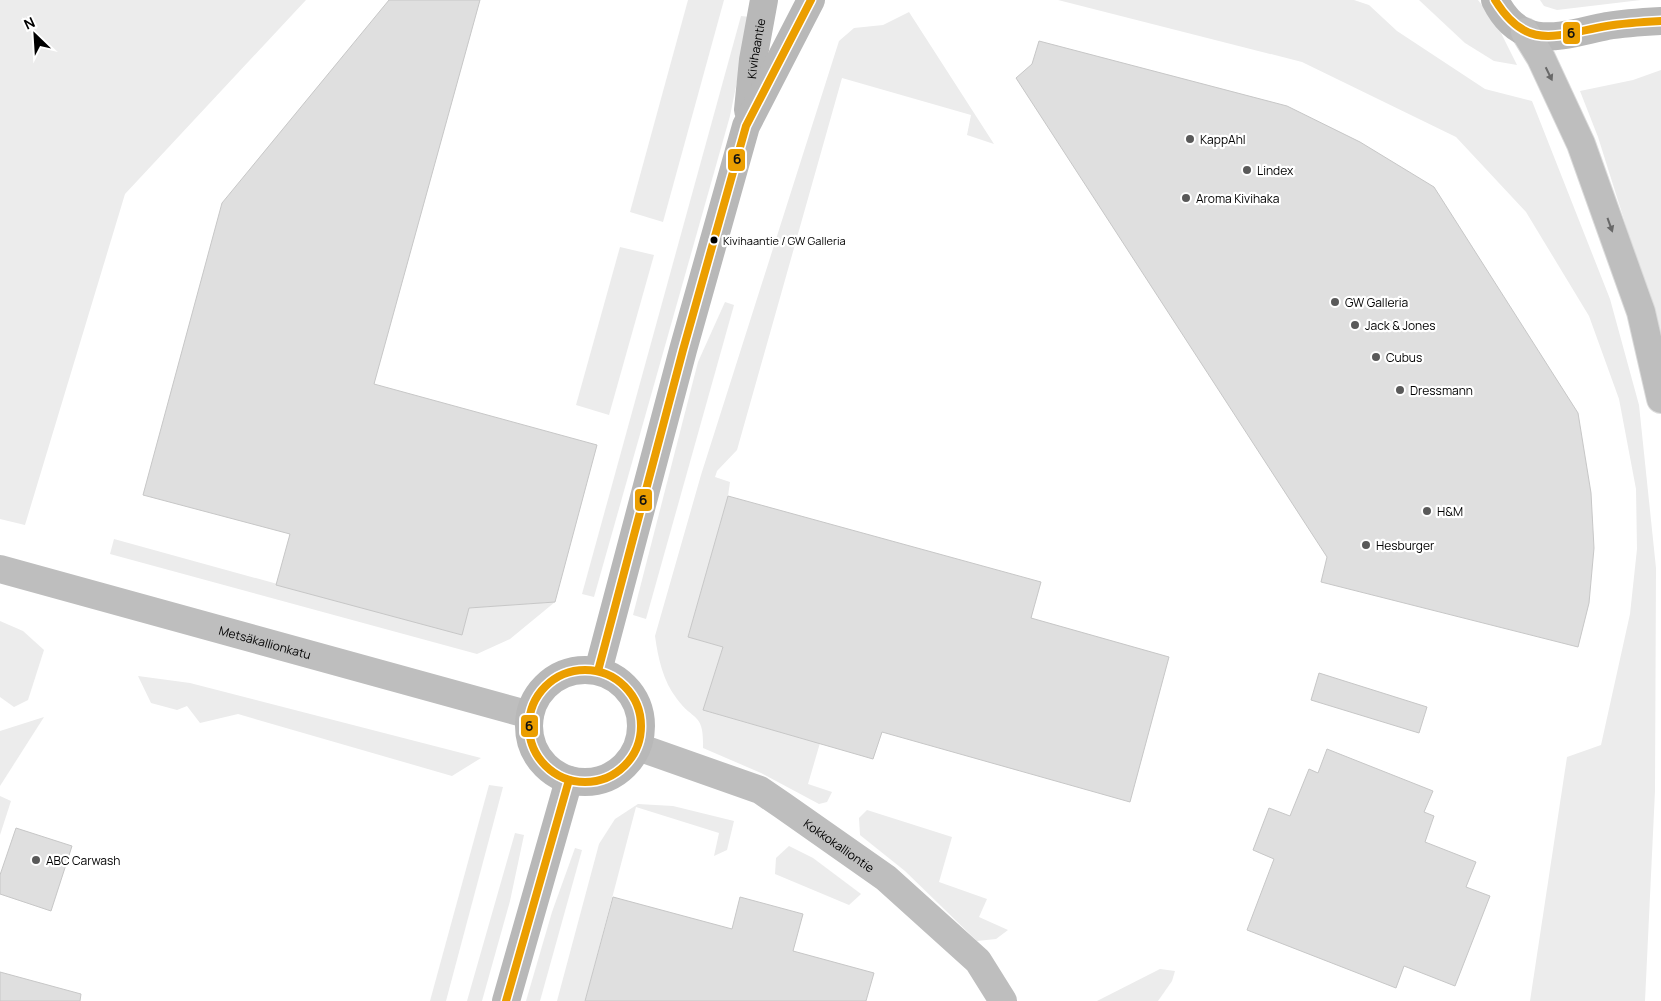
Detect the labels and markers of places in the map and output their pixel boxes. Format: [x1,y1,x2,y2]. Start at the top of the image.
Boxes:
place label: KappAhl [1200,131,1246,148]
marker: KappAhl [1184,133,1196,145]
place label: Lindex [1257,162,1294,179]
marker: Lindex [1241,164,1253,176]
place label: Aroma Kivihaka [1196,190,1279,207]
marker: Aroma Kivihaka [1180,192,1192,204]
place label: Kivihaantie / GW Galleria [723,233,846,248]
marker: Kivihaantie / GW Galleria [709,235,719,245]
place label: GW Galleria [1345,294,1408,311]
marker: GW Galleria [1329,296,1341,308]
place label: Jack & Jones [1365,317,1436,334]
marker: Jack & Jones [1349,319,1361,331]
place label: Cubus [1386,349,1422,366]
marker: Cubus [1370,351,1382,363]
place label: Dressmann [1410,382,1473,399]
marker: Dressmann [1394,384,1406,396]
place label: H&M [1437,503,1463,520]
marker: H&M [1421,505,1433,517]
place label: Hesburger [1376,537,1435,554]
marker: Hesburger [1360,539,1372,551]
place label: ABC Carwash [46,852,120,869]
marker: ABC Carwash [30,854,42,866]

